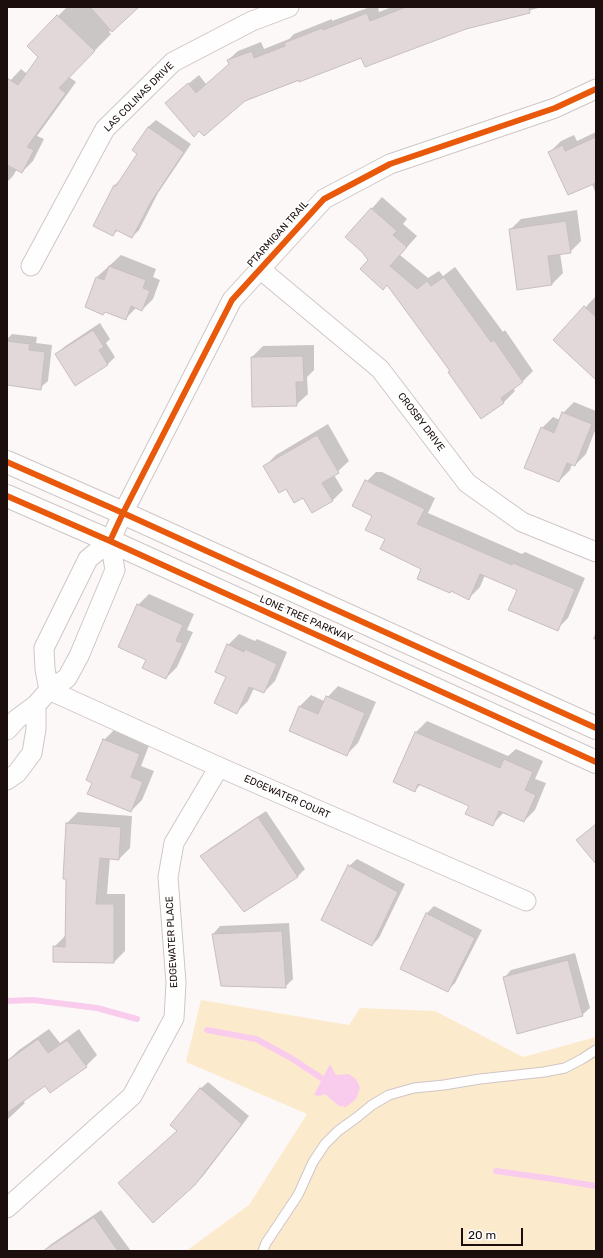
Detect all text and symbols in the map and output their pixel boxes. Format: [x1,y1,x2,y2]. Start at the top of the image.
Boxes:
street label: LAS COLINAS DRIVE [102,60,176,134]
street label: PTARMIGAN TRAIL [245,198,311,270]
street label: CROSBY DRIVE [395,390,447,454]
street label: LONE TREE PARKWAY [258,593,354,645]
street label: EDGEWATER COURT [242,773,332,821]
street label: EDGEWATER PLACE [164,896,180,988]
scale bar [463,1220,525,1246]
text: 20 m [468,1228,496,1242]

